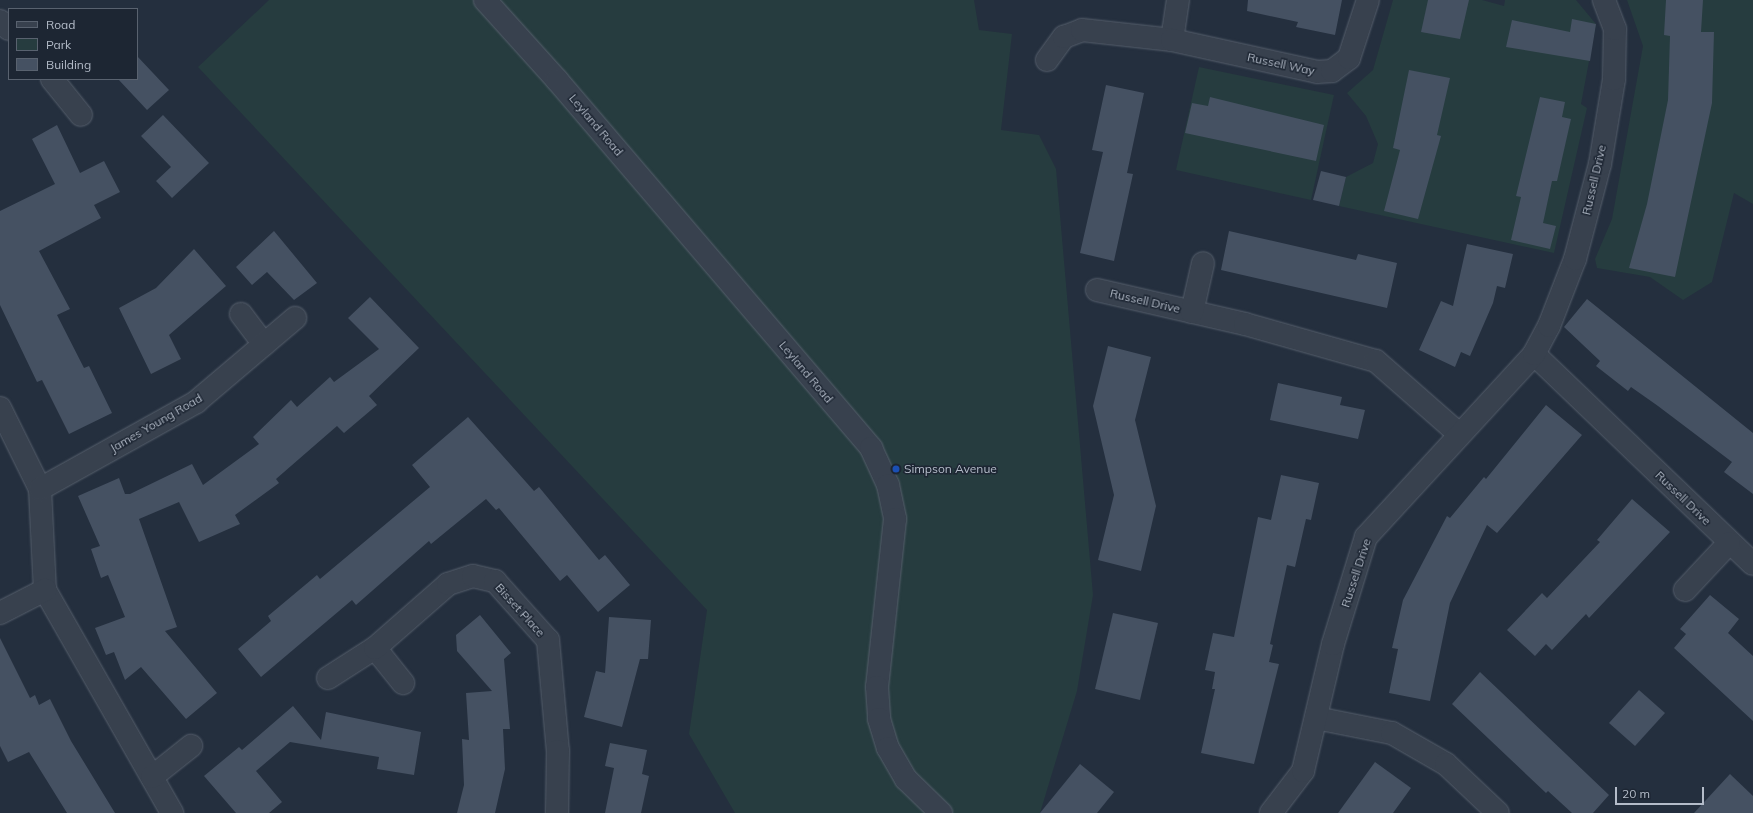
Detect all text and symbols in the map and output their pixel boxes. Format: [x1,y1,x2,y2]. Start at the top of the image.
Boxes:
legend [8,8,138,80]
text: Road [46,17,75,32]
text: Park [46,37,71,52]
street label: Russell Way [1246,50,1316,78]
text: Building [46,57,91,72]
street label: Leyland Road [566,91,626,159]
street label: Russell Drive [1579,144,1609,216]
street label: Russell Drive [1109,286,1181,316]
street label: Leyland Road [776,338,836,406]
street label: James Young Road [107,391,205,455]
place label: Simpson Avenue [904,462,997,476]
marker: Simpson Avenue [891,464,901,474]
street label: Russell Drive [1652,468,1714,528]
street label: Russell Drive [1338,537,1374,609]
street label: Bisset Place [492,580,548,640]
scale bar [1617,779,1706,805]
text: 20 m [1622,786,1650,801]

